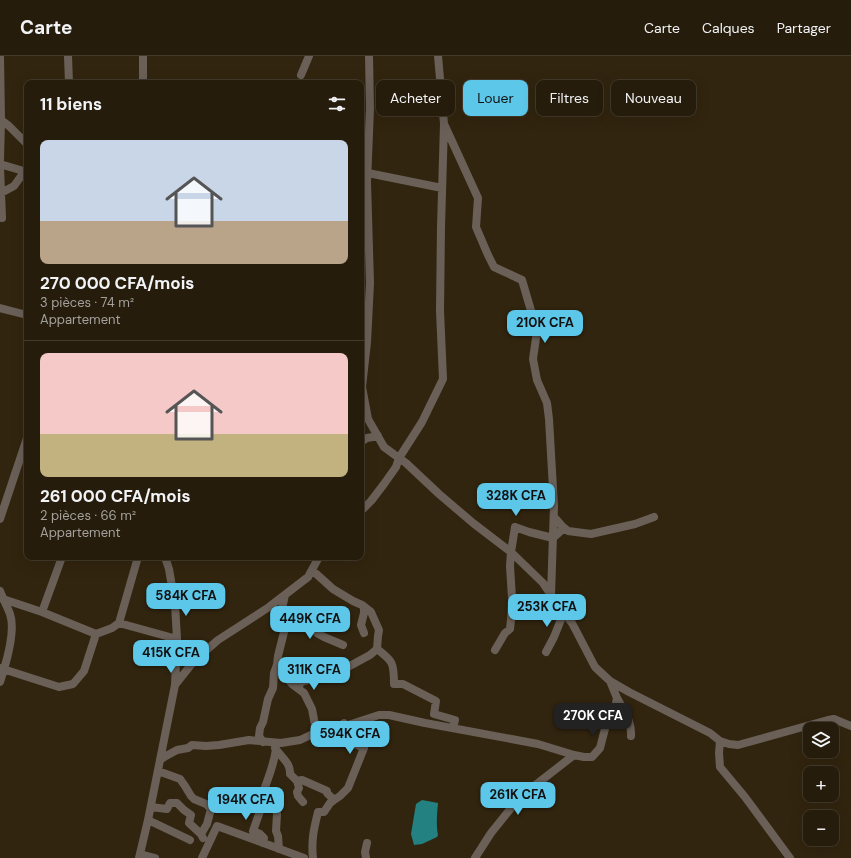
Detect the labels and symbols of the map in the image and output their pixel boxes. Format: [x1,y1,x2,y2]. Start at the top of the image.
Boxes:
pin: 210K CFA [504,310,586,344]
pin: 328K CFA [475,483,557,517]
pin: 584K CFA [145,583,227,617]
pin: 253K CFA [506,594,588,628]
pin: 449K CFA [269,606,351,640]
pin: 415K CFA [130,640,212,674]
pin: 311K CFA [273,657,355,691]
pin: 270K CFA [552,703,634,737]
pin: 594K CFA [309,721,391,755]
pin: 261K CFA [477,782,559,816]
pin: 194K CFA [205,787,287,821]

